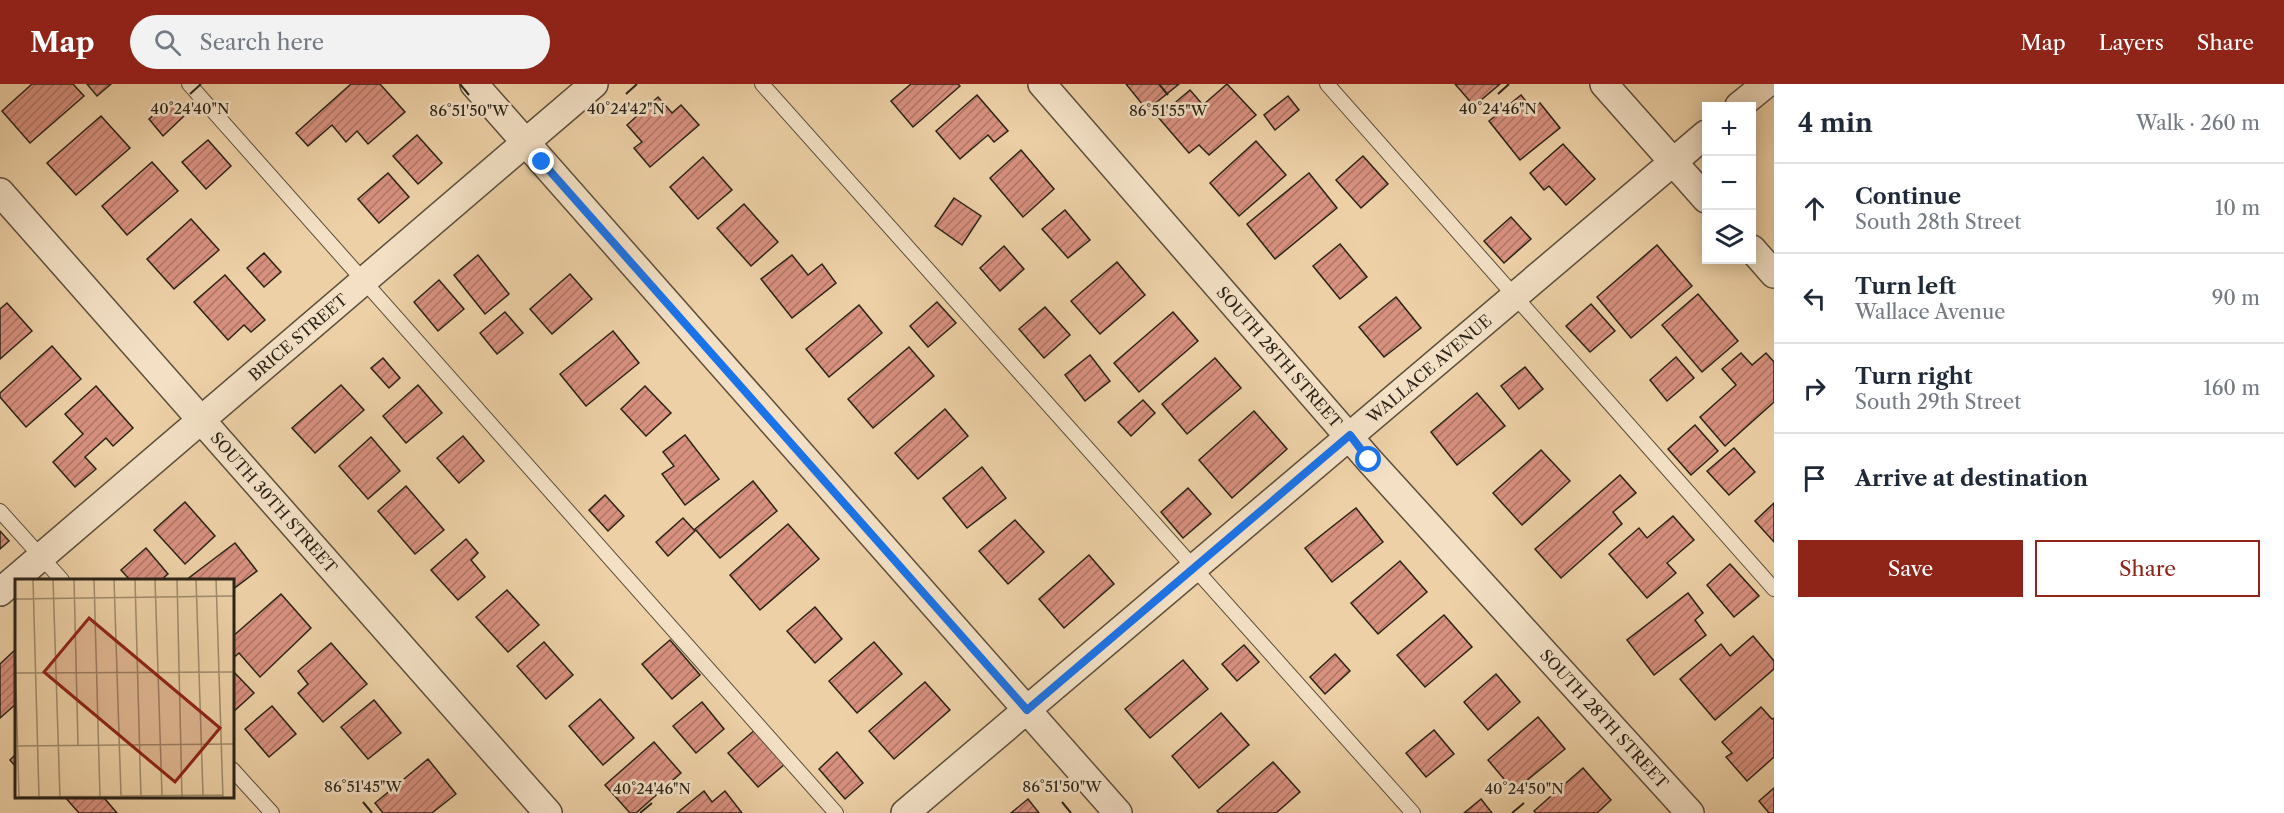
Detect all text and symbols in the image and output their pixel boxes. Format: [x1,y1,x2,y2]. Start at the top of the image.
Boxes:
search box [130,15,550,69]
text: Map [30,25,94,59]
icon: search [151,26,184,59]
text: Search here [199,29,324,56]
text: Map [2021,30,2066,55]
text: Layers [2099,30,2164,55]
text: Share [2197,30,2254,55]
text: 40°24'40"N [151,99,229,118]
text: 40°24'42"N [587,99,665,118]
text: 40°24'46"N [1459,99,1537,118]
text: 86°51'50"W [429,101,509,120]
text: 86°51'55"W [1129,101,1208,120]
map controls [1702,102,1756,264]
button: + [1702,102,1756,156]
text: 4 min [1798,107,1873,139]
text: Walk · 260 m [2136,111,2260,135]
route end [528,148,554,174]
button: − [1702,156,1756,210]
text: Continue [1855,183,1961,210]
icon: ahead [1798,192,1831,225]
text: 10 m [2215,196,2260,220]
button: layers [1702,210,1756,264]
text: South 28th Street [1855,210,2021,234]
text: Turn left [1855,273,1956,300]
street label: SOUTH 28TH STREET [1213,282,1347,432]
icon: left [1798,282,1831,315]
text: 90 m [2212,286,2260,310]
street label: BRICE STREET [244,289,351,385]
text: Wallace Avenue [1855,300,2005,324]
street label: WALLACE AVENUE [1362,310,1496,428]
text: Turn right [1855,363,1973,390]
icon: right [1798,372,1831,405]
text: 160 m [2203,376,2260,400]
text: South 29th Street [1855,390,2021,414]
street label: SOUTH 30TH STREET [206,428,341,577]
route start [1355,446,1381,472]
icon: arrive [1798,462,1831,495]
text: Arrive at destination [1855,465,2088,492]
button: Save [1798,540,2023,597]
button: Share [2035,540,2260,597]
inset map [15,579,234,798]
street label: SOUTH 28TH STREET [1536,645,1673,792]
text: 86°51'45"W [324,777,403,796]
text: 86°51'50"W [1022,777,1102,796]
text: 40°24'46"N [613,779,691,798]
text: 40°24'50"N [1484,779,1564,798]

